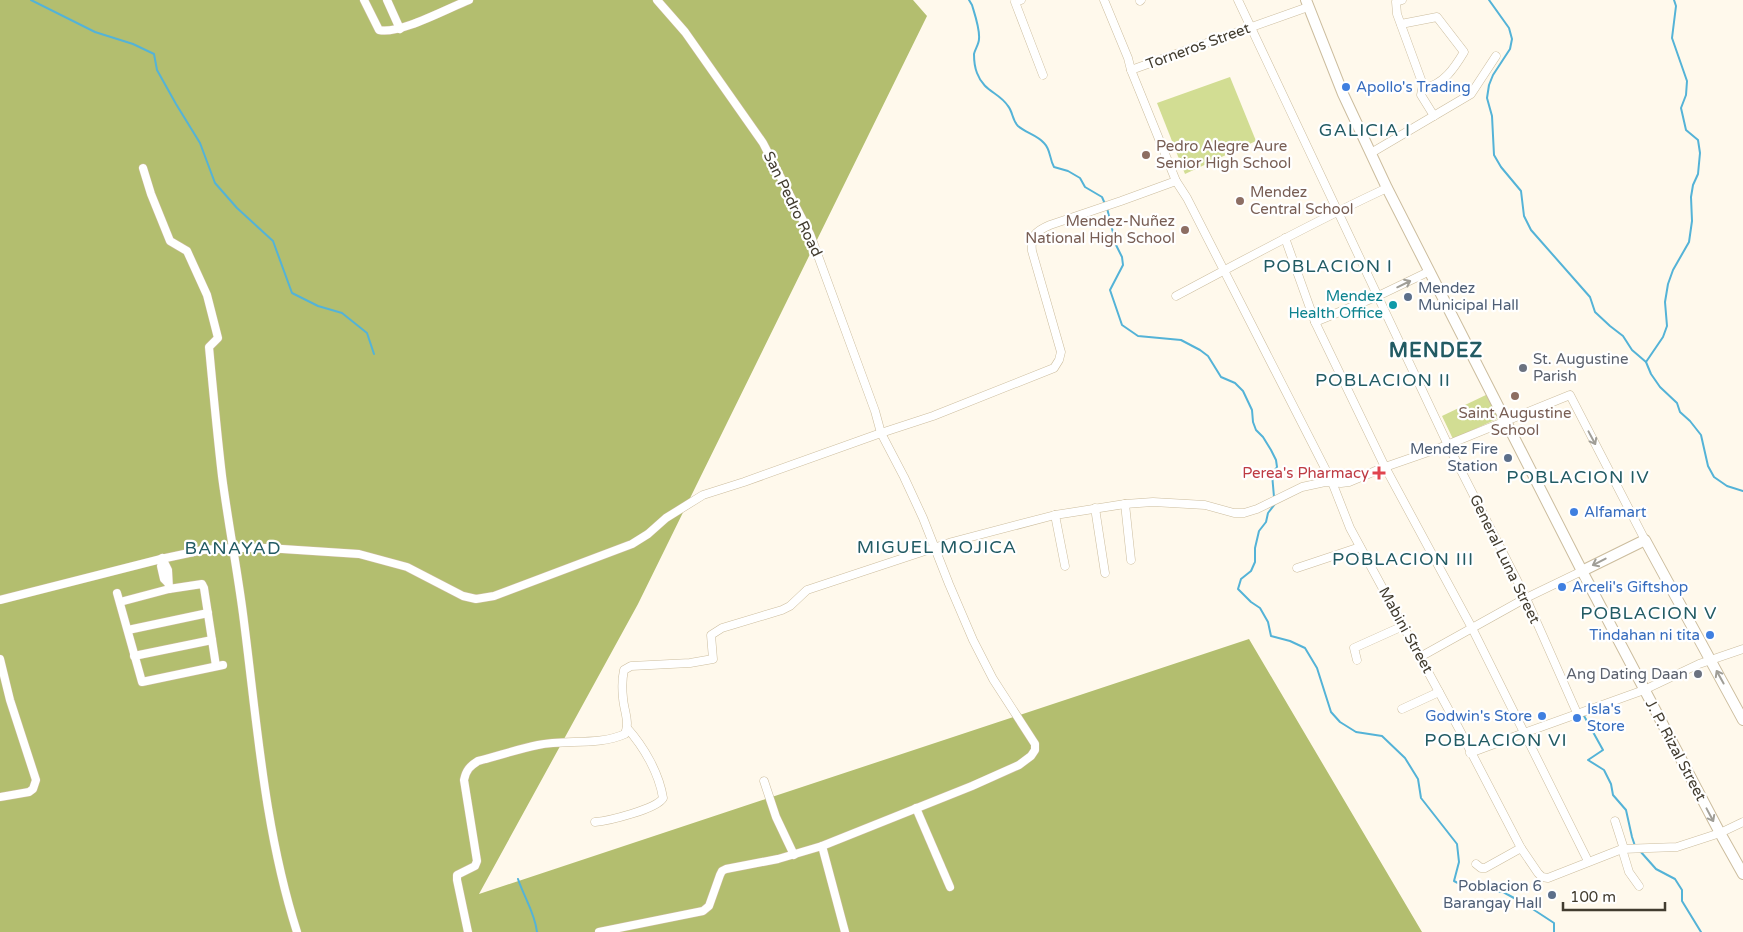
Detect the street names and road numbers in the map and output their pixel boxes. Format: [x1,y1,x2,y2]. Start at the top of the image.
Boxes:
street label: Torneros Street [1144,19,1253,73]
street label: San Pedro Road [760,148,826,260]
street label: General Luna Street [1466,492,1544,627]
street label: Mabini Street [1375,584,1437,676]
street label: J. P. Rizal Street [1642,696,1710,804]

